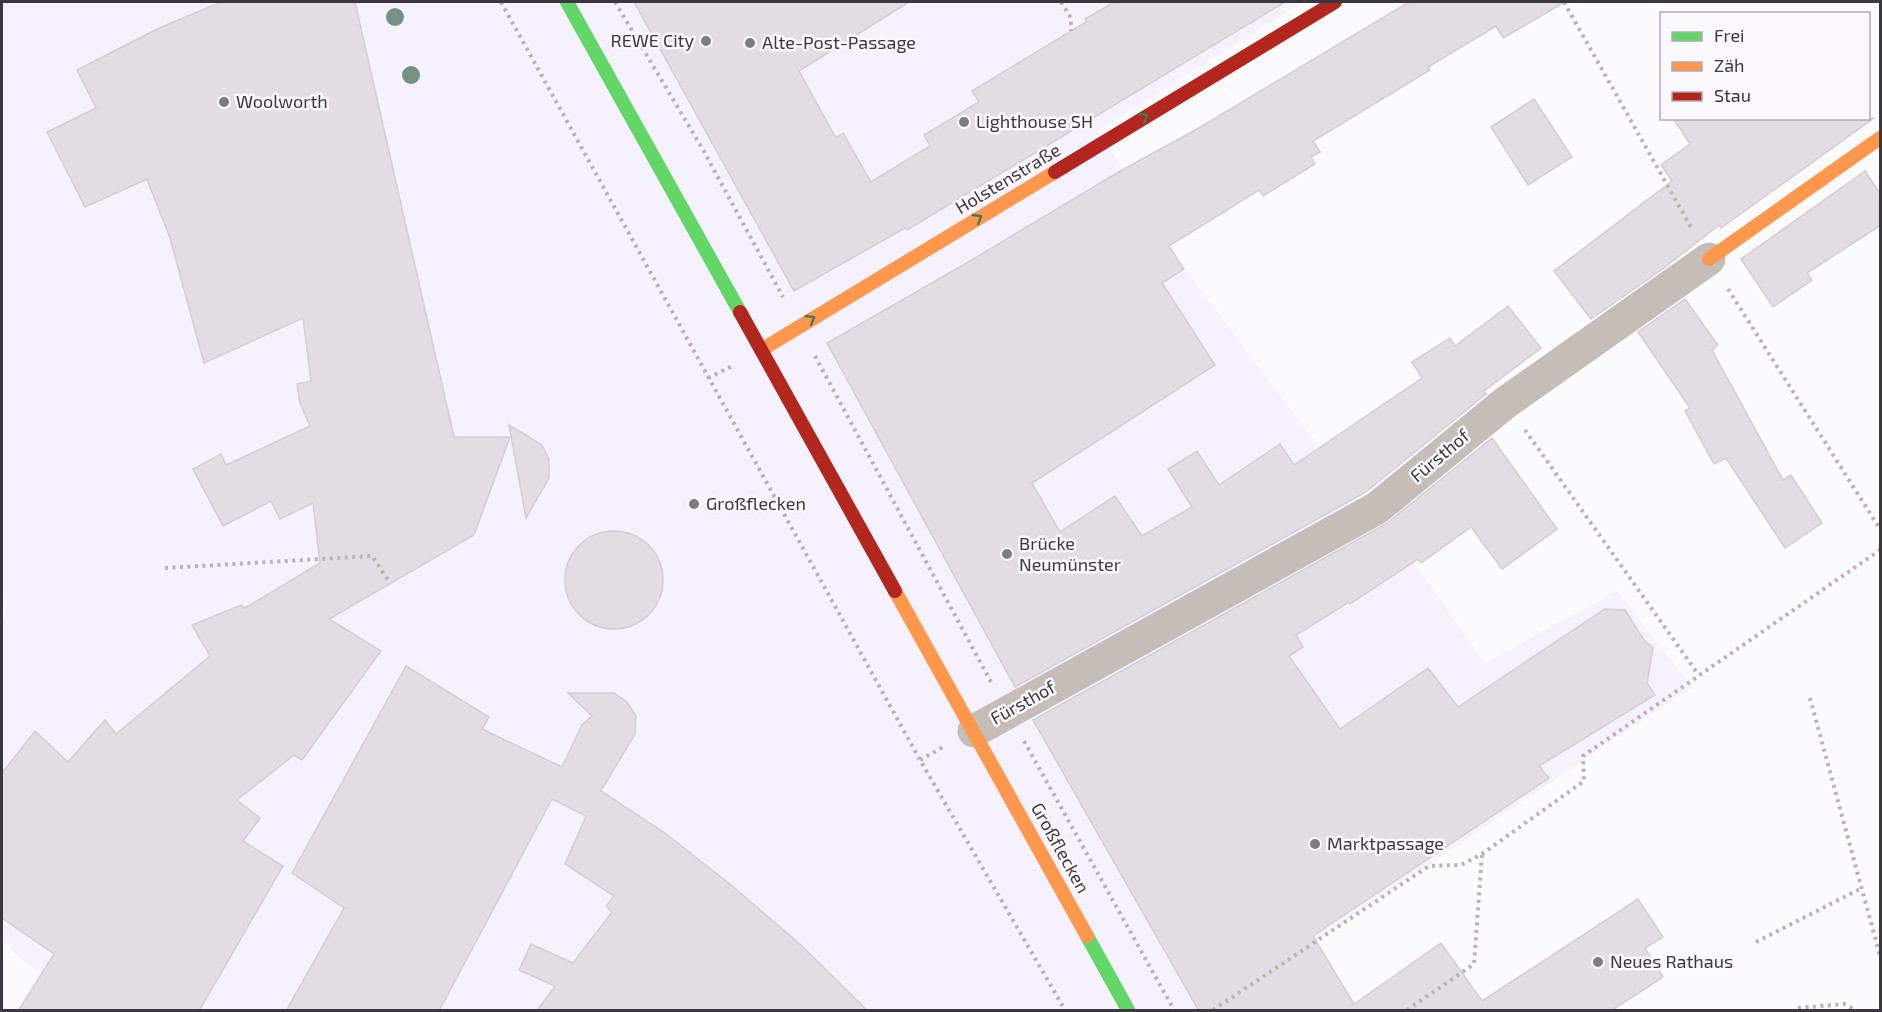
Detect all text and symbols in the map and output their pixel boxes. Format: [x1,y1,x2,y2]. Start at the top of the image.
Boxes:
legend [1660,12,1870,120]
text: Frei [1714,24,1745,46]
place label: REWE City [611,29,694,51]
place label: Alte-Post-Passage [762,31,916,53]
marker: REWE City [699,34,713,48]
marker: Alte-Post-Passage [743,36,757,50]
text: Zäh [1714,54,1745,76]
text: Stau [1714,84,1751,106]
place label: Woolworth [236,90,328,112]
marker: Woolworth [217,95,231,109]
place label: Lighthouse SH [976,110,1093,132]
one-way arrow [1138,112,1148,124]
marker: Lighthouse SH [957,115,971,129]
street label: Holstenstraße [951,138,1064,218]
one-way arrow [972,214,982,225]
one-way arrow [805,315,815,327]
street label: Fürsthof [1405,423,1474,486]
place label: Großflecken [706,492,806,514]
marker: Großflecken [687,497,701,511]
place label: Brücke Neumünster [1019,532,1121,575]
marker: Brücke Neumünster [1000,547,1014,561]
street label: Fürsthof [986,675,1060,729]
street label: Großflecken [1027,798,1095,897]
place label: Marktpassage [1327,832,1444,854]
marker: Marktpassage [1308,837,1322,851]
place label: Neues Rathaus [1610,950,1733,972]
marker: Neues Rathaus [1591,955,1605,969]

